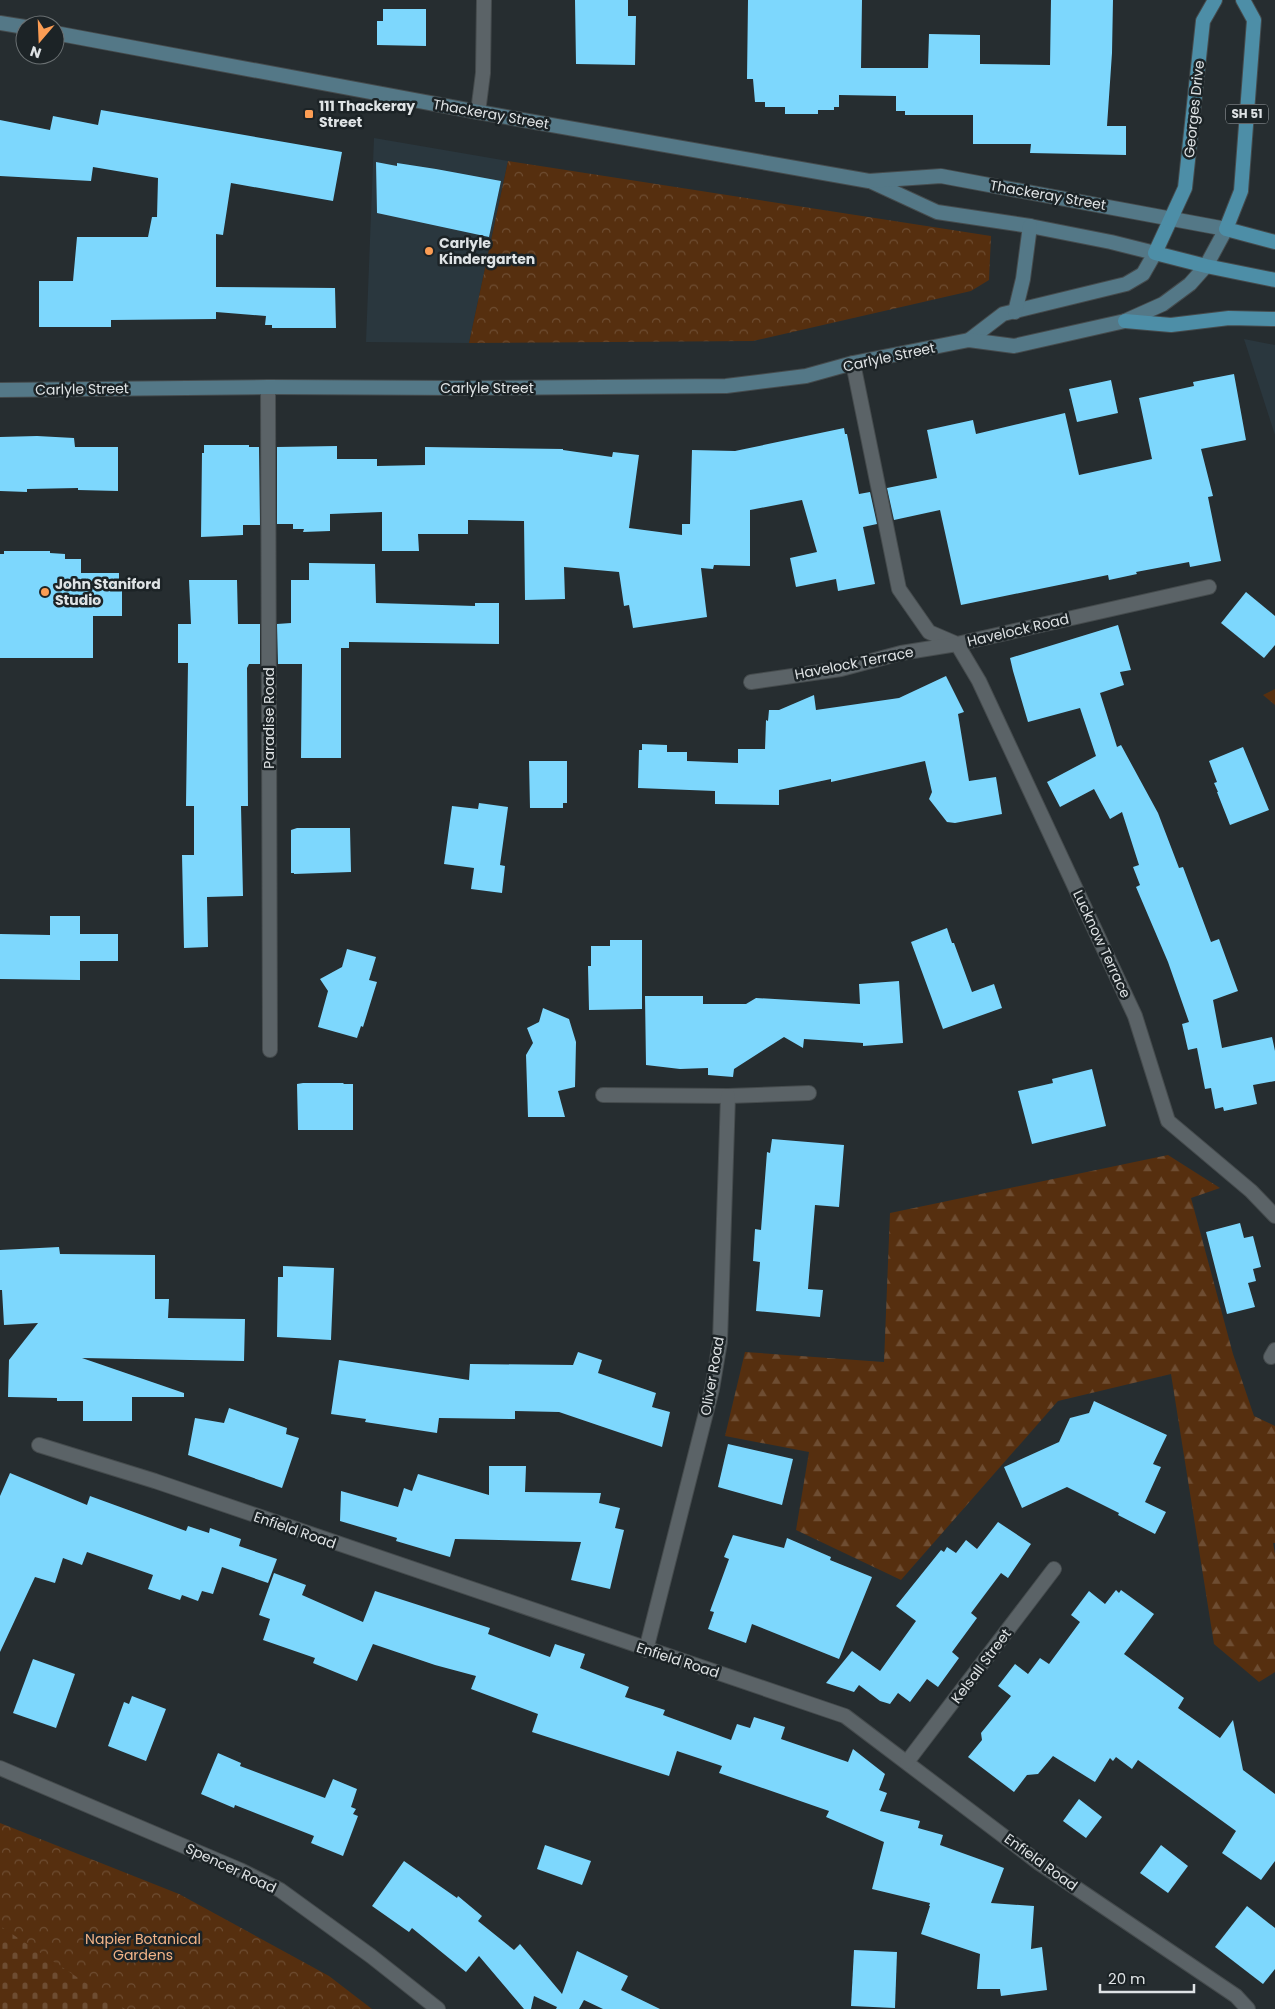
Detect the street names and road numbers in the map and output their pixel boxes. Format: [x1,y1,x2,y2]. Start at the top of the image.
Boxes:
street label: Georges Drive [1179,59,1209,159]
street label: Thackeray Street [431,94,551,134]
road number: SH 51 [1226,105,1268,124]
street label: Thackeray Street [988,175,1108,215]
street label: Carlyle Street [841,337,937,377]
street label: Carlyle Street [35,378,129,400]
street label: Carlyle Street [440,378,534,398]
street label: Havelock Road [965,609,1071,651]
street label: Havelock Terrace [793,642,916,684]
street label: Paradise Road [259,667,279,769]
street label: Lucknow Terrace [1068,887,1136,1002]
street label: Oliver Road [695,1335,729,1417]
street label: Enfield Road [251,1507,339,1553]
street label: Kelsall Street [946,1624,1016,1708]
street label: Enfield Road [634,1637,722,1683]
street label: Enfield Road [1000,1829,1082,1895]
street label: Spencer Road [182,1838,280,1898]

